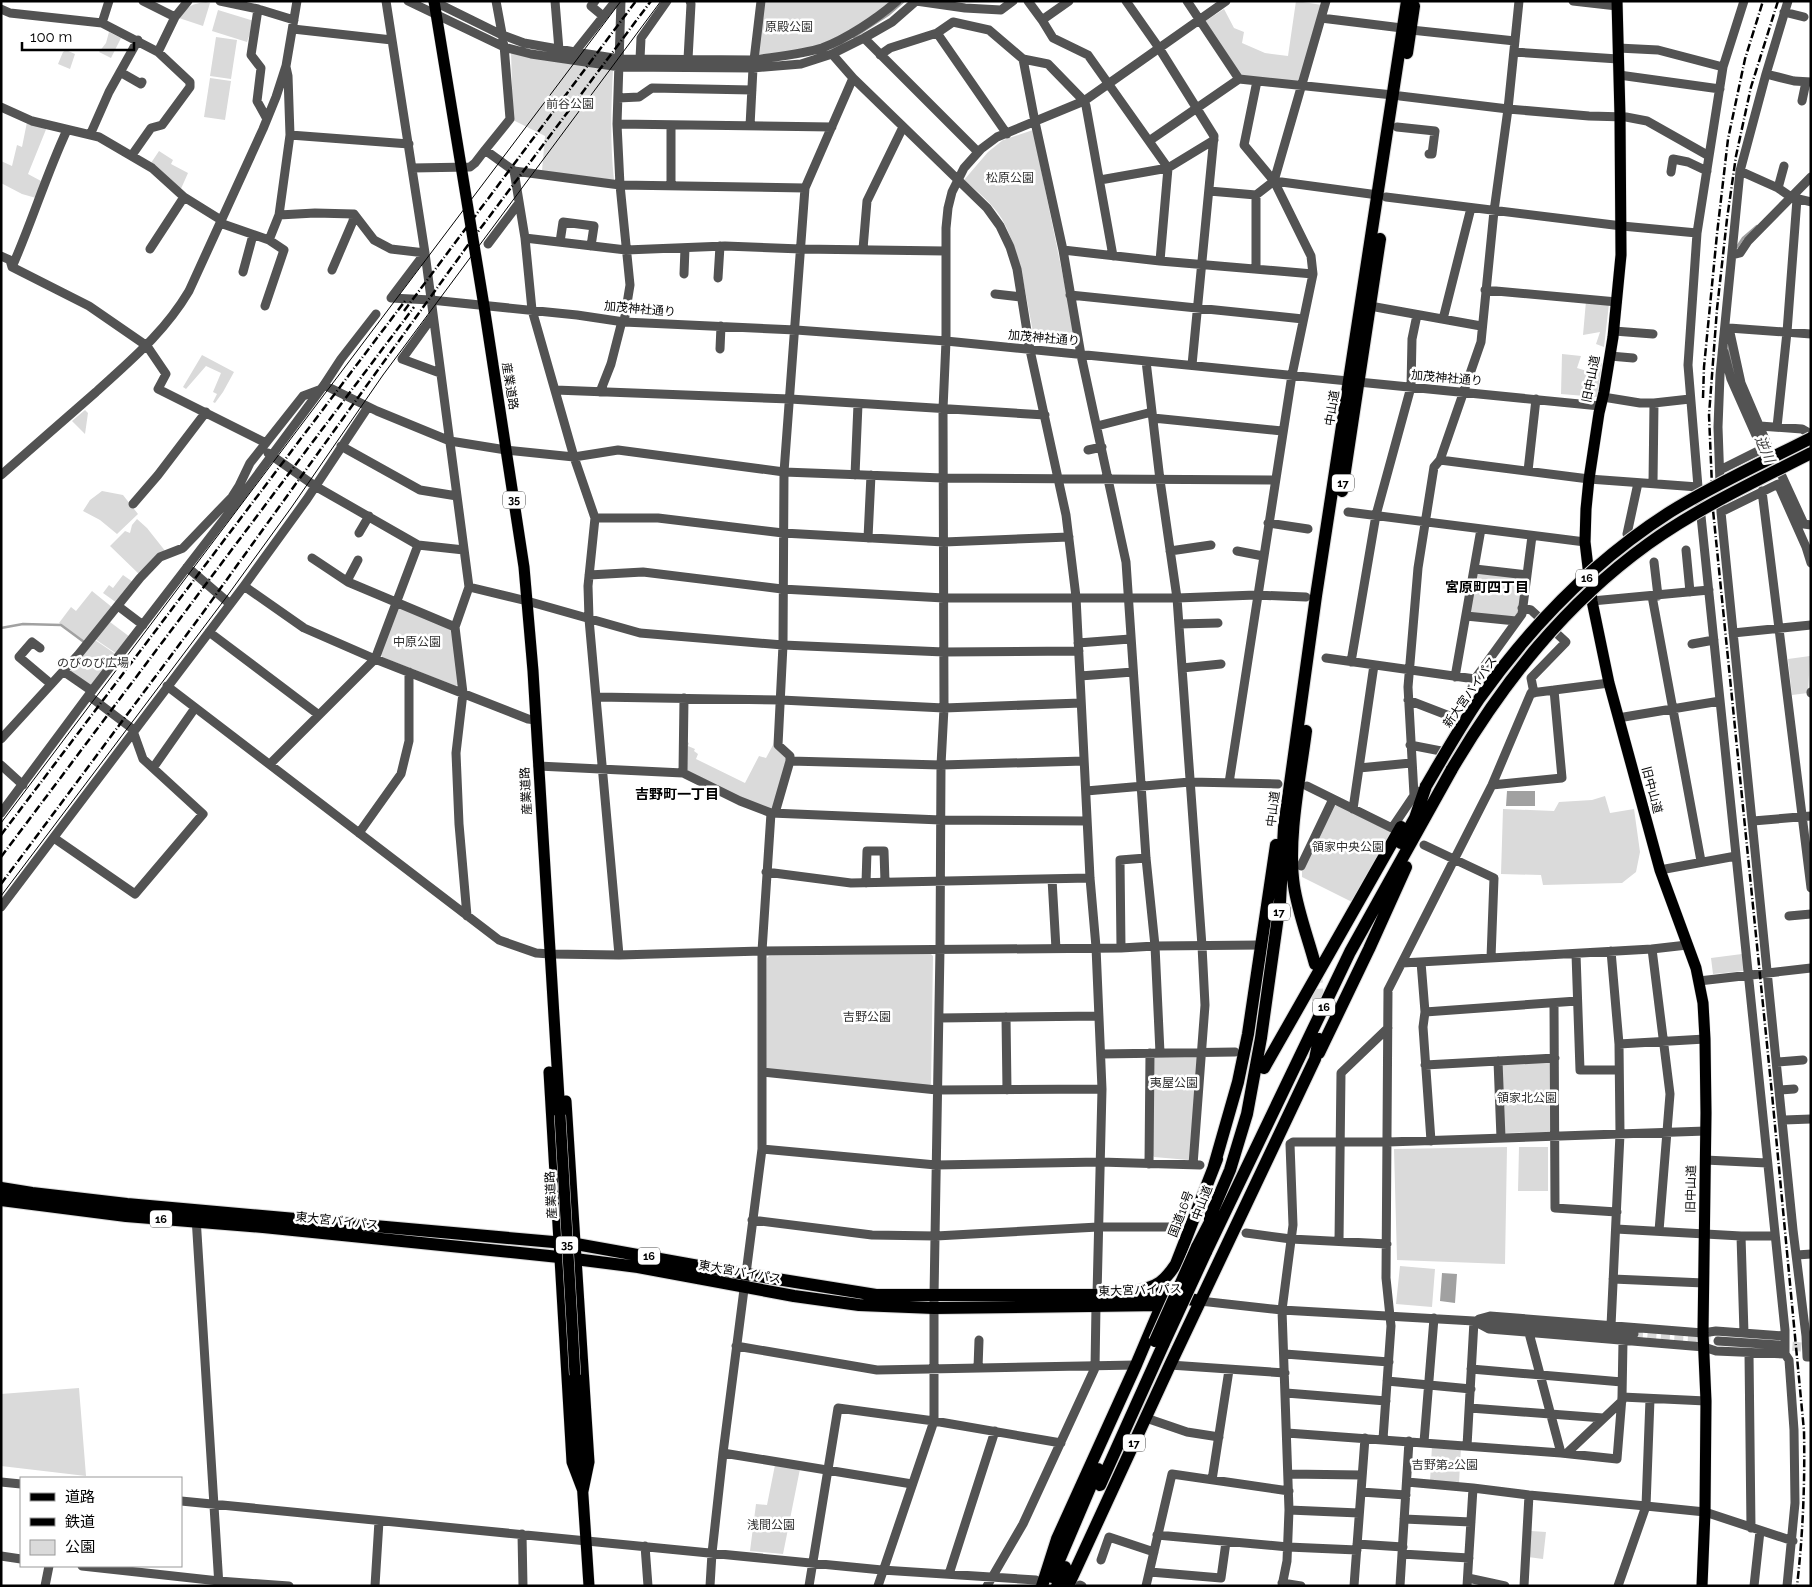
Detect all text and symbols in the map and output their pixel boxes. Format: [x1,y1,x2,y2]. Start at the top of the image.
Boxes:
scale bar [22,20,135,52]
park label: 原殿公園 [765,20,813,34]
text: 100 m [30,28,72,46]
park label: 前谷公園 [546,97,594,111]
park label: 松原公園 [986,171,1034,185]
street label: 加茂神社通り [604,299,676,319]
street label: 加茂神社通り [1008,328,1080,348]
street label: 旧中山道 [1580,354,1602,404]
street label: 産業道路 [499,361,521,411]
street label: 加茂神社通り [1411,368,1483,388]
street label: 中山道 [1322,389,1342,427]
water label: 逆川 [1752,433,1779,467]
road number: 17 [1332,474,1354,492]
road number: 35 [503,492,525,508]
road number: 16 [1576,570,1598,586]
district label: 宮原町四丁目 [1445,579,1529,595]
park label: 中原公園 [393,635,441,649]
street label: 新大宮バイパス [1440,654,1500,730]
park label: のびのび広場 [57,656,129,670]
street label: 旧中山道 [1639,765,1665,815]
street label: 産業道路 [518,767,534,815]
district label: 吉野町一丁目 [635,786,719,802]
street label: 中山道 [1264,790,1282,828]
park label: 領家中央公園 [1312,840,1384,854]
road number: 17 [1268,904,1290,920]
road number: 16 [1313,999,1335,1016]
park label: 吉野公園 [843,1010,891,1024]
park label: 夷屋公園 [1150,1076,1198,1090]
park label: 領家北公園 [1497,1091,1557,1105]
street label: 旧中山道 [1684,1165,1698,1213]
street label: 産業道路 [543,1171,559,1219]
street label: 中山道 [1189,1184,1215,1222]
street label: 国道16号 [1166,1189,1196,1239]
road number: 16 [150,1210,172,1228]
street label: 東大宮バイパス [295,1210,379,1232]
road number: 35 [556,1236,578,1254]
road number: 16 [638,1248,660,1264]
street label: 東大宮バイパス [698,1258,782,1286]
street label: 東大宮バイパス [1098,1282,1182,1298]
road number: 17 [1123,1435,1145,1452]
park label: 吉野第2公園 [1412,1458,1478,1472]
legend [20,1477,182,1567]
text: 道路 [65,1488,95,1506]
text: 鉄道 [65,1513,95,1531]
park label: 浅間公園 [747,1518,795,1532]
text: 公園 [65,1538,95,1556]

